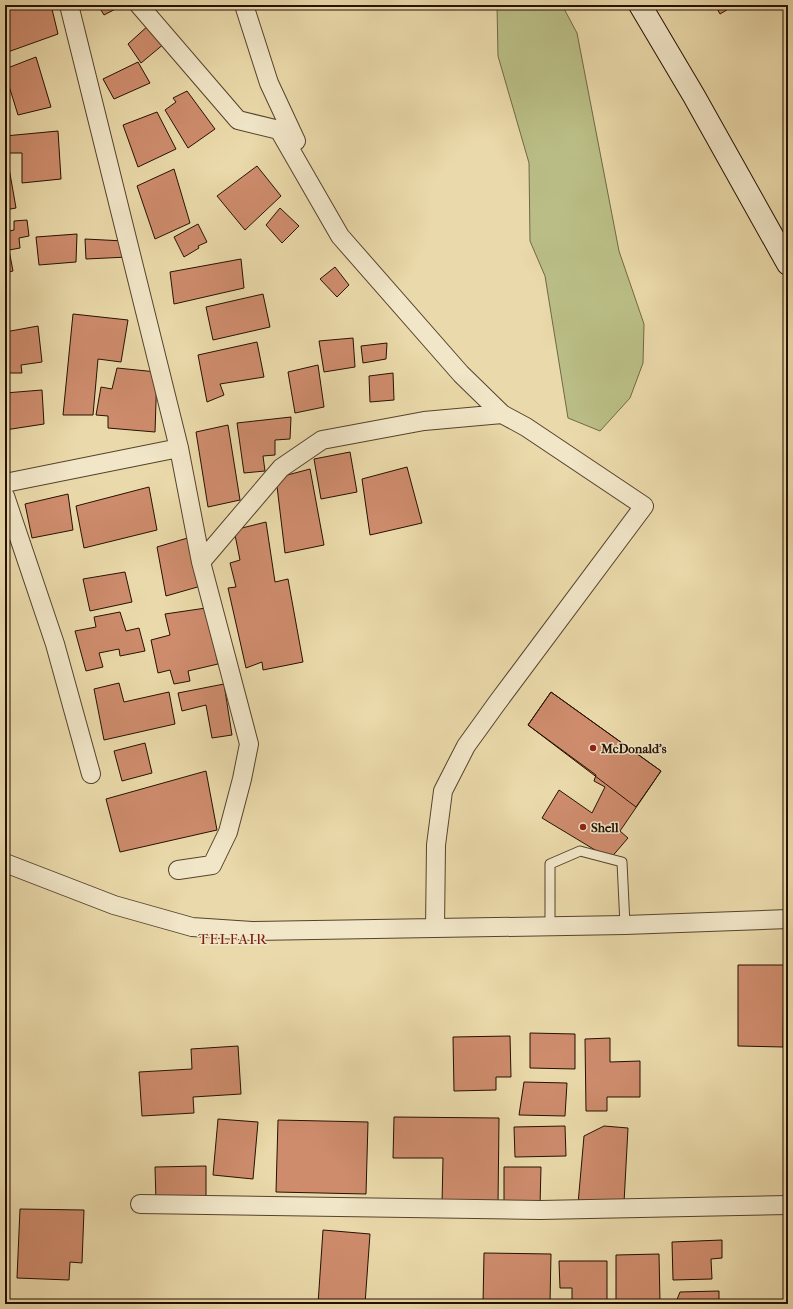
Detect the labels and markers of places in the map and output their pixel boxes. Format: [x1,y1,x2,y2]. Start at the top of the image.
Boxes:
place label: McDonald's [600,741,667,756]
marker: McDonald's [588,743,598,753]
place label: Shell [591,820,619,835]
marker: Shell [578,822,588,832]

